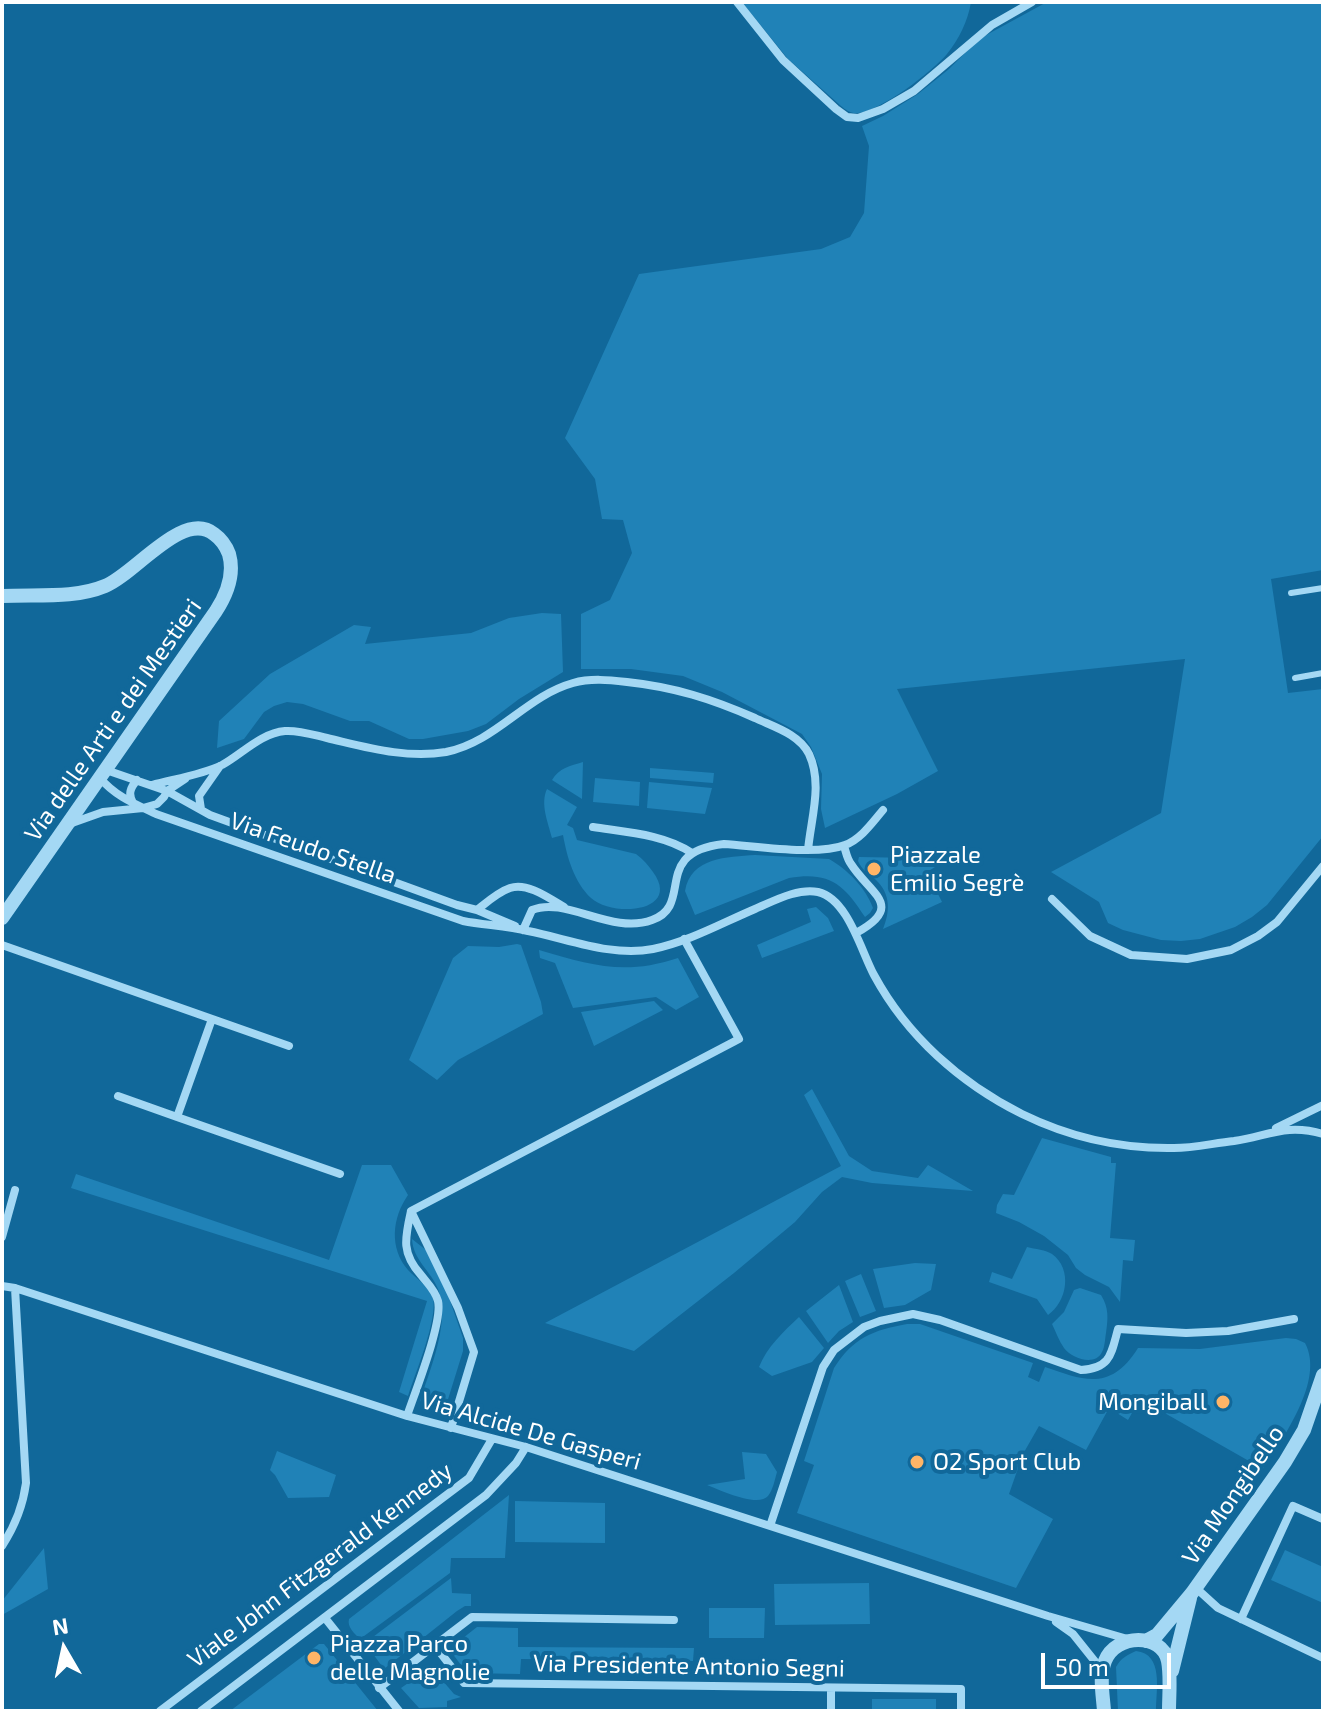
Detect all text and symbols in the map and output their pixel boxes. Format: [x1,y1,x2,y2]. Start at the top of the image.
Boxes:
street label: Via delle Arti e dei Mestieri [18,593,208,847]
street label: Via Feudo Stella [226,806,400,890]
place label: Piazzale Emilio Segrè [890,841,1024,897]
marker: Piazzale Emilio Segrè [865,860,883,878]
street label: Via Alcide De Gasperi [418,1386,644,1476]
place label: Mongiball [1098,1388,1207,1416]
marker: Mongiball [1214,1393,1232,1411]
street label: Via Mongibello [1176,1420,1290,1570]
place label: O2 Sport Club [933,1448,1081,1476]
marker: O2 Sport Club [908,1453,926,1471]
street label: Viale John Fitzgerald Kennedy [182,1456,458,1674]
north arrow [24,1609,104,1689]
text: N [50,1611,70,1639]
place label: Piazza Parco delle Magnolie [330,1630,490,1686]
scale bar [1045,1637,1175,1687]
marker: Piazza Parco delle Magnolie [305,1649,323,1667]
street label: Via Presidente Antonio Segni [533,1649,845,1683]
text: 50 m [1055,1652,1109,1681]

